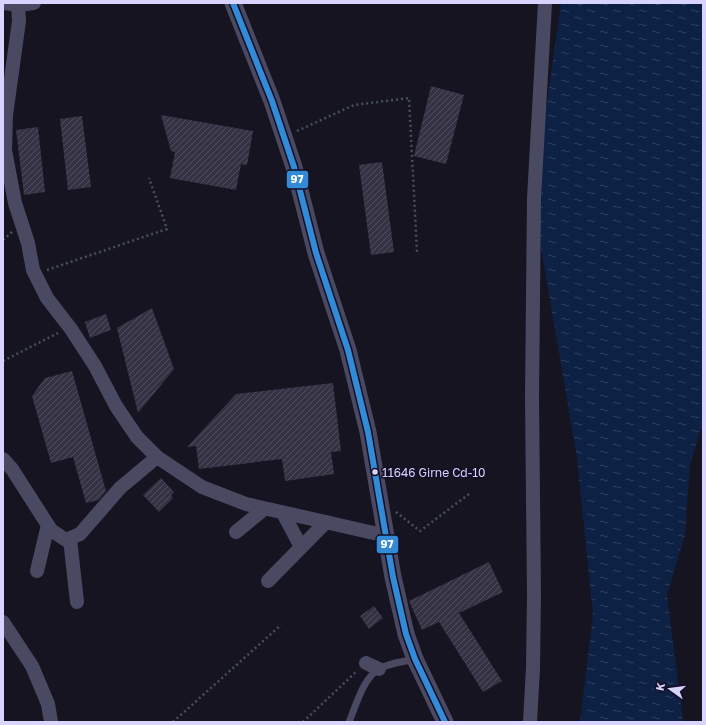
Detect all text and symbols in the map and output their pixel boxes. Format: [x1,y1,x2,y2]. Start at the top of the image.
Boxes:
line badge: 97 [286,170,309,189]
text: 97 [291,172,303,185]
place label: 11646 Girne Cd-10 [382,465,486,480]
marker: 11646 Girne Cd-10 [370,467,380,477]
line badge: 97 [376,535,399,554]
text: 97 [381,537,393,550]
north arrow [650,669,690,709]
text: K [653,681,667,692]

